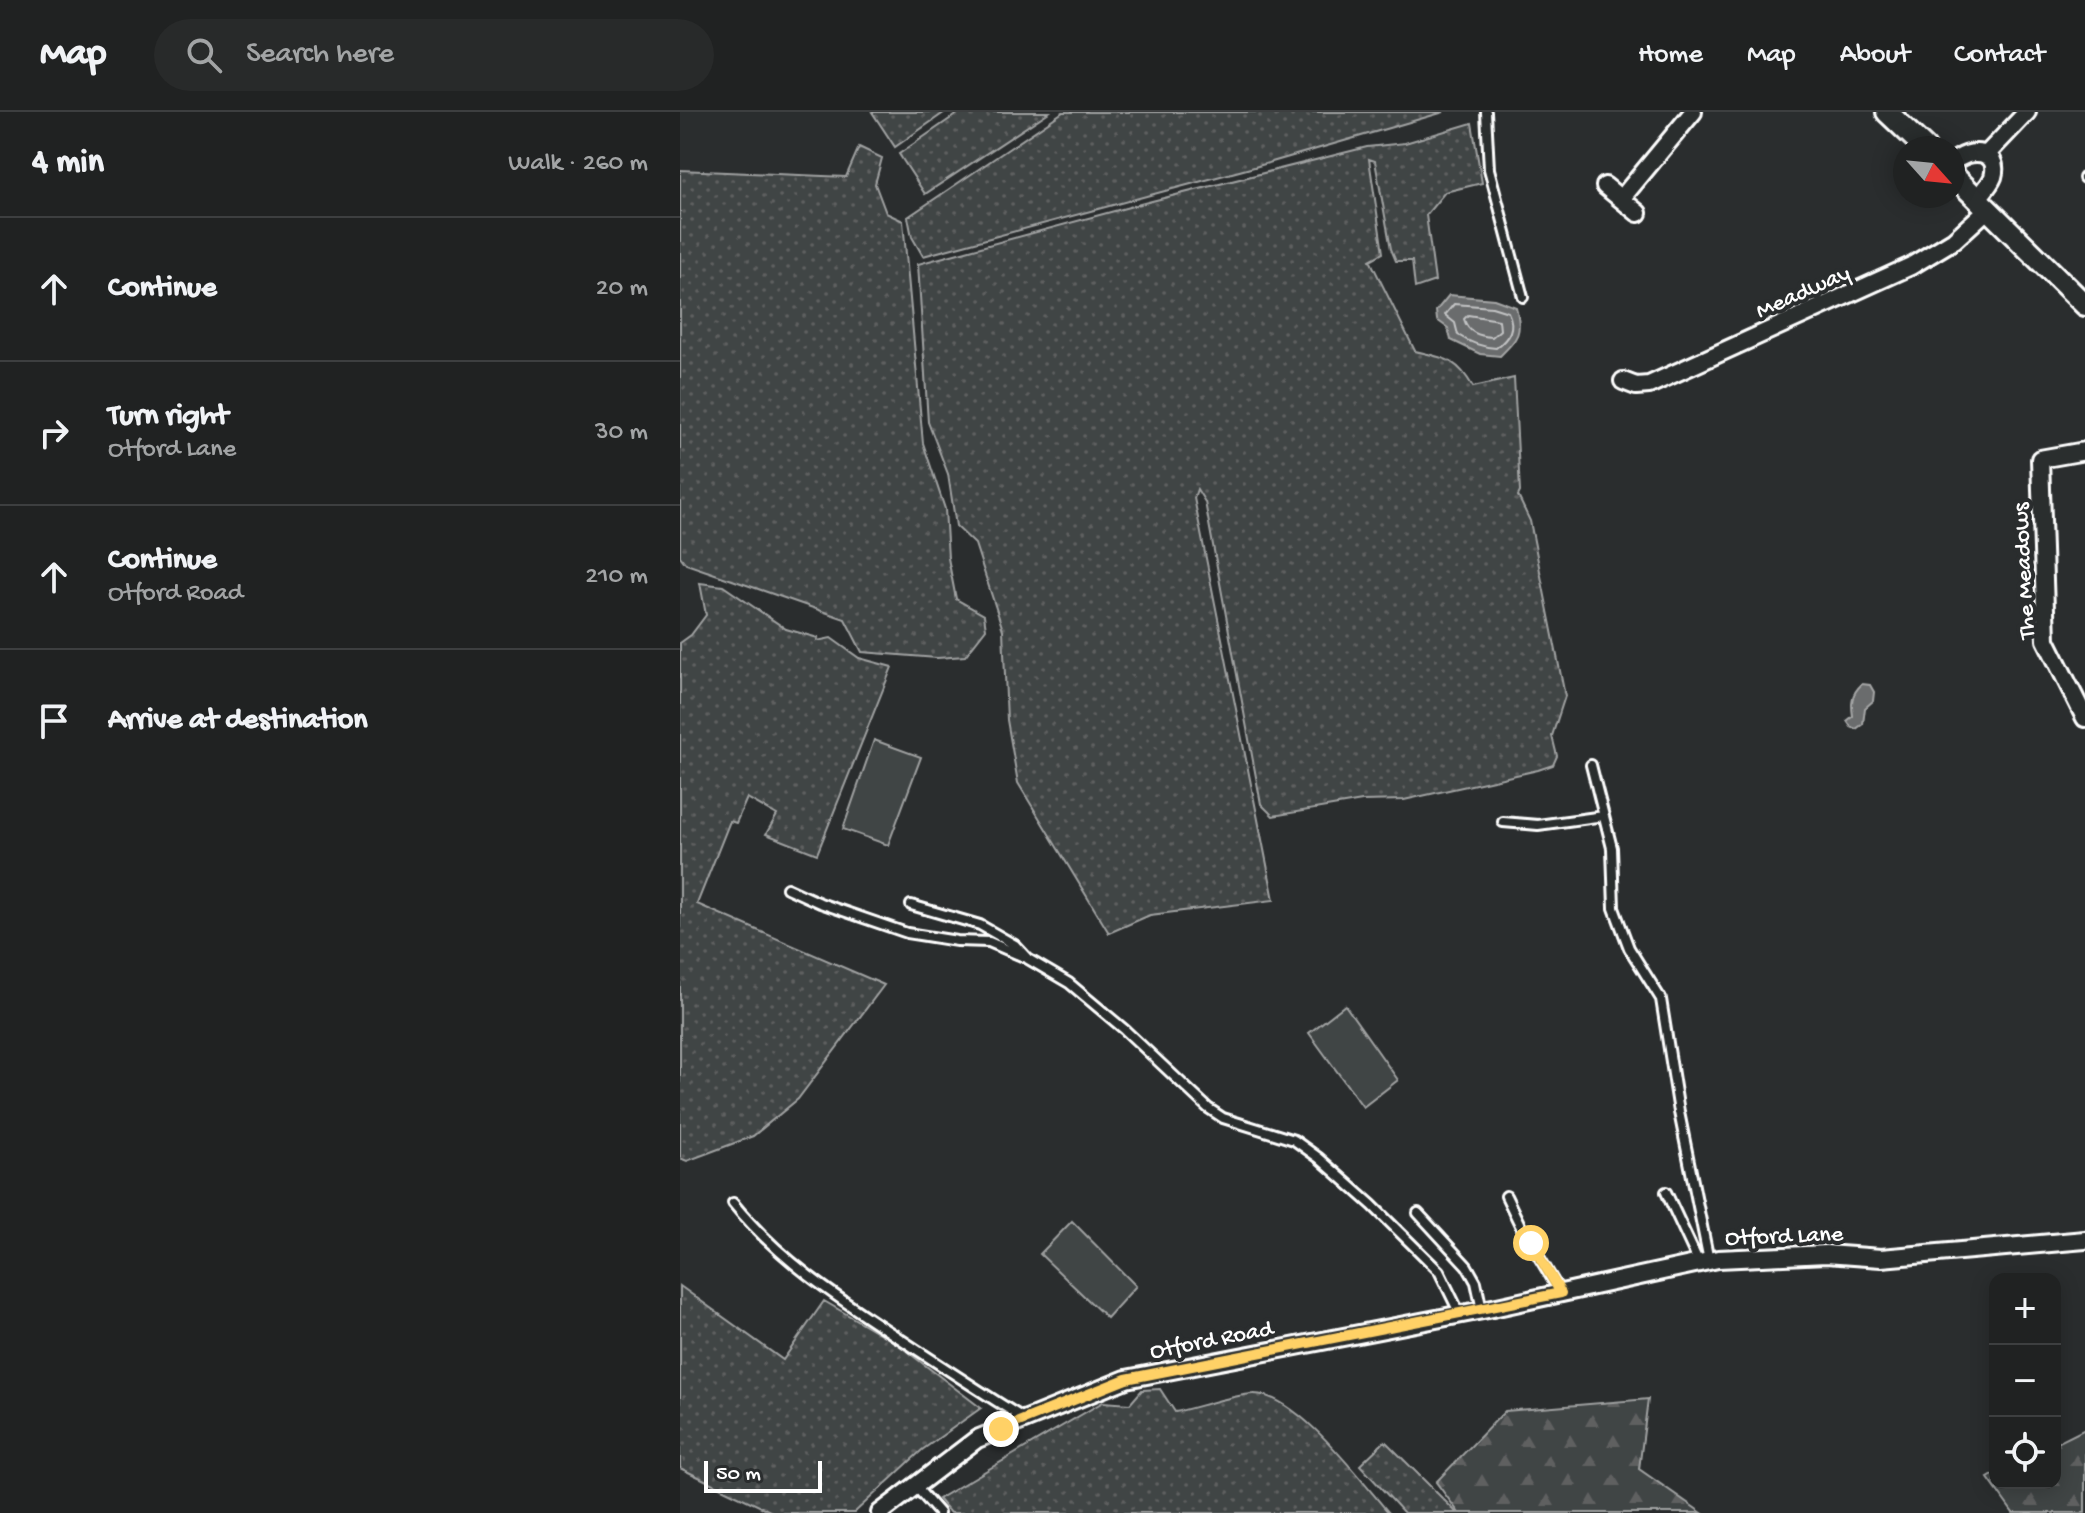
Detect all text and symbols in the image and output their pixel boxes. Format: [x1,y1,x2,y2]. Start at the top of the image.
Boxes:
search box [154,19,714,91]
text: Map [40,33,106,77]
icon: search [182,33,226,77]
text: Search here [246,38,394,73]
text: Home [1638,39,1703,72]
text: Map [1747,39,1796,72]
text: About [1840,39,1910,72]
text: Contact [1954,39,2045,72]
north arrow [1893,136,1965,208]
text: 4 min [32,144,104,184]
text: Walk · 260 m [508,149,648,180]
street label: Meadway [1752,260,1855,327]
icon: ahead [32,267,76,311]
text: Continue [108,272,217,307]
text: 20 m [596,274,648,305]
text: Turn right [108,400,228,435]
icon: right [32,411,76,455]
text: 30 m [595,418,648,449]
text: Otford Lane [108,435,236,466]
street label: The Meadows [2007,501,2044,642]
text: Continue [108,544,217,579]
icon: ahead [32,555,76,599]
text: 210 m [585,562,648,593]
text: Otford Road [108,579,243,610]
icon: arrive [32,699,76,743]
text: Arrive at destination [108,704,368,739]
street label: Otford Lane [1725,1221,1844,1254]
route start [1513,1225,1549,1261]
map controls [1989,1273,2061,1489]
button: + [1989,1273,2061,1345]
street label: Otford Road [1148,1315,1278,1368]
button: − [1989,1345,2061,1417]
route end [983,1411,1019,1447]
button: locate [1989,1417,2061,1489]
scale bar [704,1457,822,1493]
text: 50 m [716,1462,761,1488]

